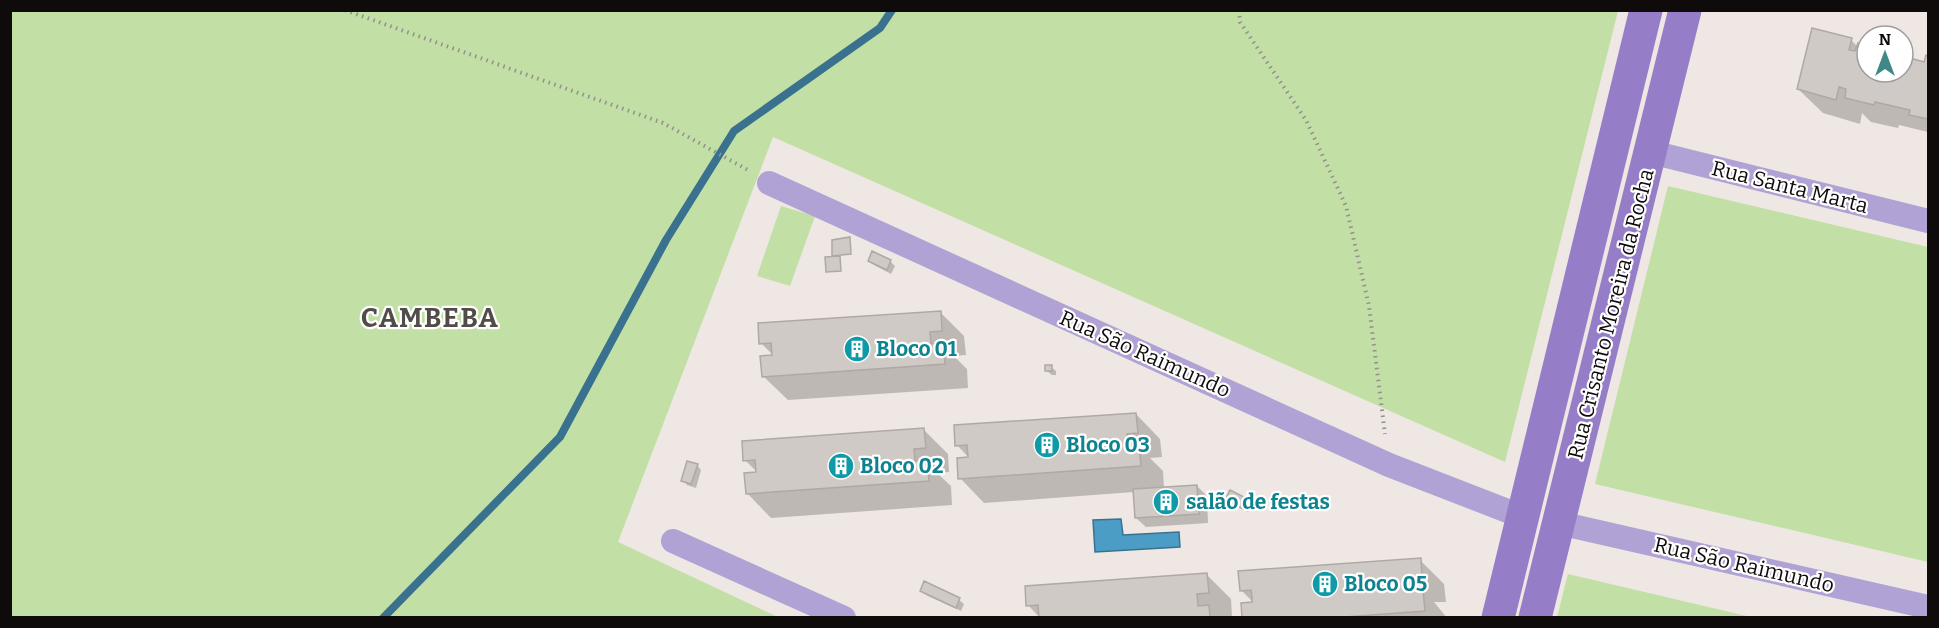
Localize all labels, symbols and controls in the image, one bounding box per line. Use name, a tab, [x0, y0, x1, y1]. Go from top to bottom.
north arrow	[1855, 24, 1915, 84]
text: N	[1879, 30, 1891, 49]
street label: Rua Santa Marta	[1709, 155, 1871, 219]
street label: Rua Crisanto Moreira da Rocha	[1562, 166, 1660, 462]
district label: CAMBEBA	[361, 302, 499, 334]
street label: Rua São Raimundo	[1056, 305, 1234, 403]
building icon: Bloco 01	[842, 334, 872, 364]
place label: Bloco 01	[876, 336, 957, 362]
building icon: Bloco 03	[1032, 430, 1062, 460]
place label: Bloco 03	[1066, 432, 1150, 458]
building icon: Bloco 02	[826, 451, 856, 481]
place label: Bloco 02	[860, 453, 944, 479]
building icon: salão de festas	[1151, 487, 1181, 517]
place label: salão de festas	[1186, 489, 1330, 515]
street label: Rua São Raimundo	[1651, 532, 1837, 598]
building icon: Bloco 05	[1310, 569, 1340, 599]
place label: Bloco 05	[1344, 571, 1427, 597]

